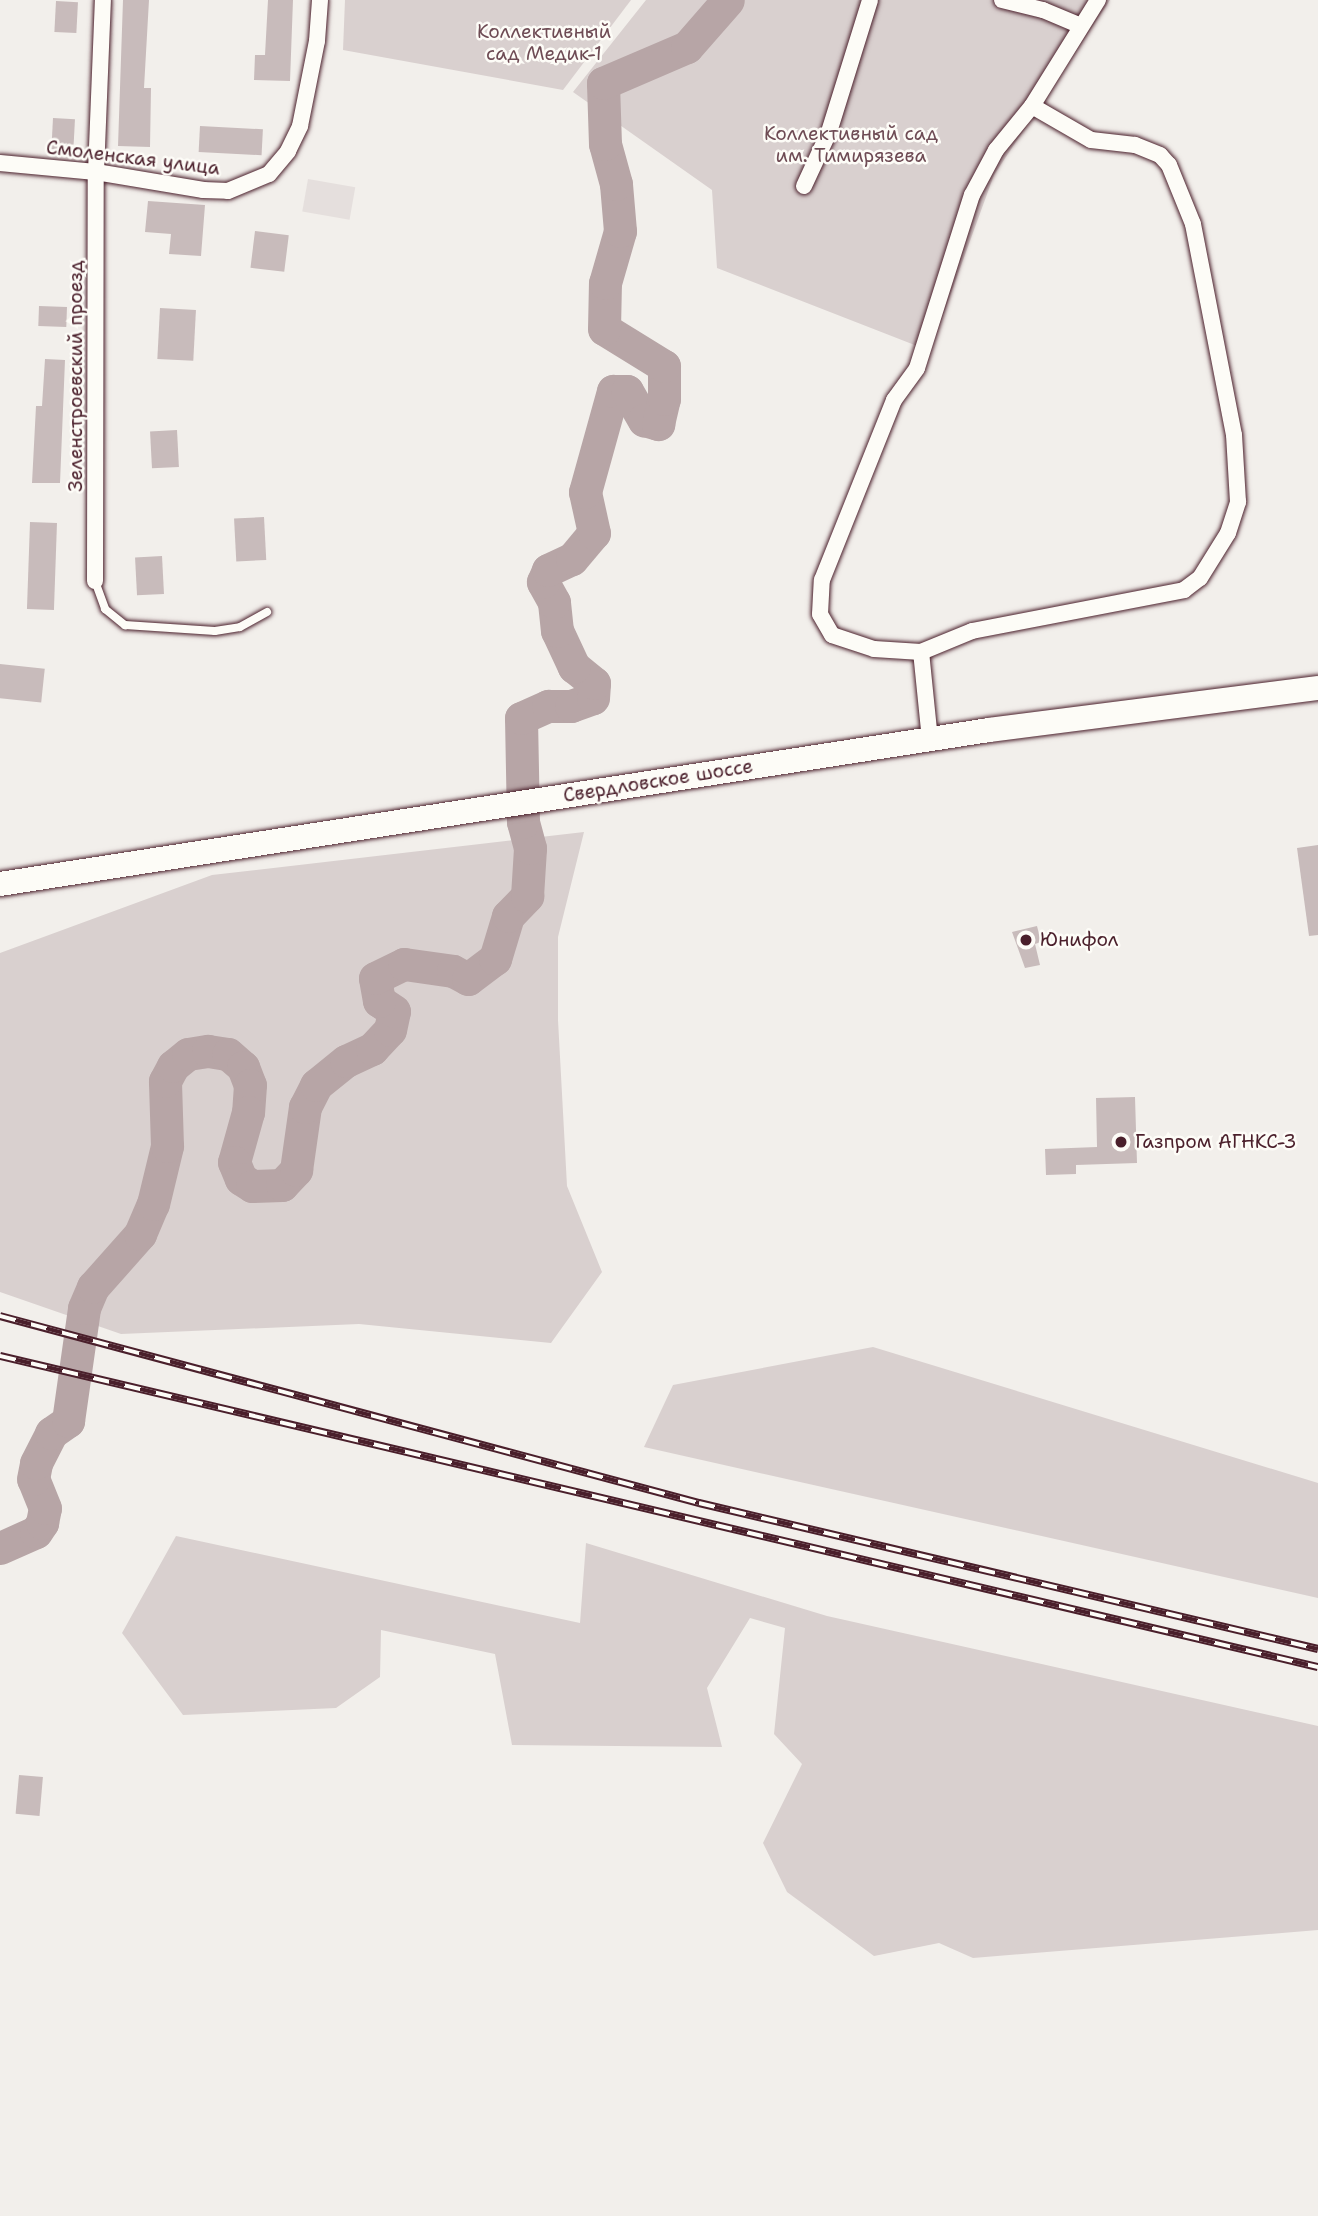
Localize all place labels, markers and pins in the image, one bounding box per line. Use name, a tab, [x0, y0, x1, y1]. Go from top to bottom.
place label: Юнифол	[1040, 929, 1118, 951]
marker: Юнифол	[1018, 932, 1034, 948]
place label: Газпром АГНКС-3	[1135, 1131, 1296, 1153]
marker: Газпром АГНКС-3	[1113, 1134, 1129, 1150]

